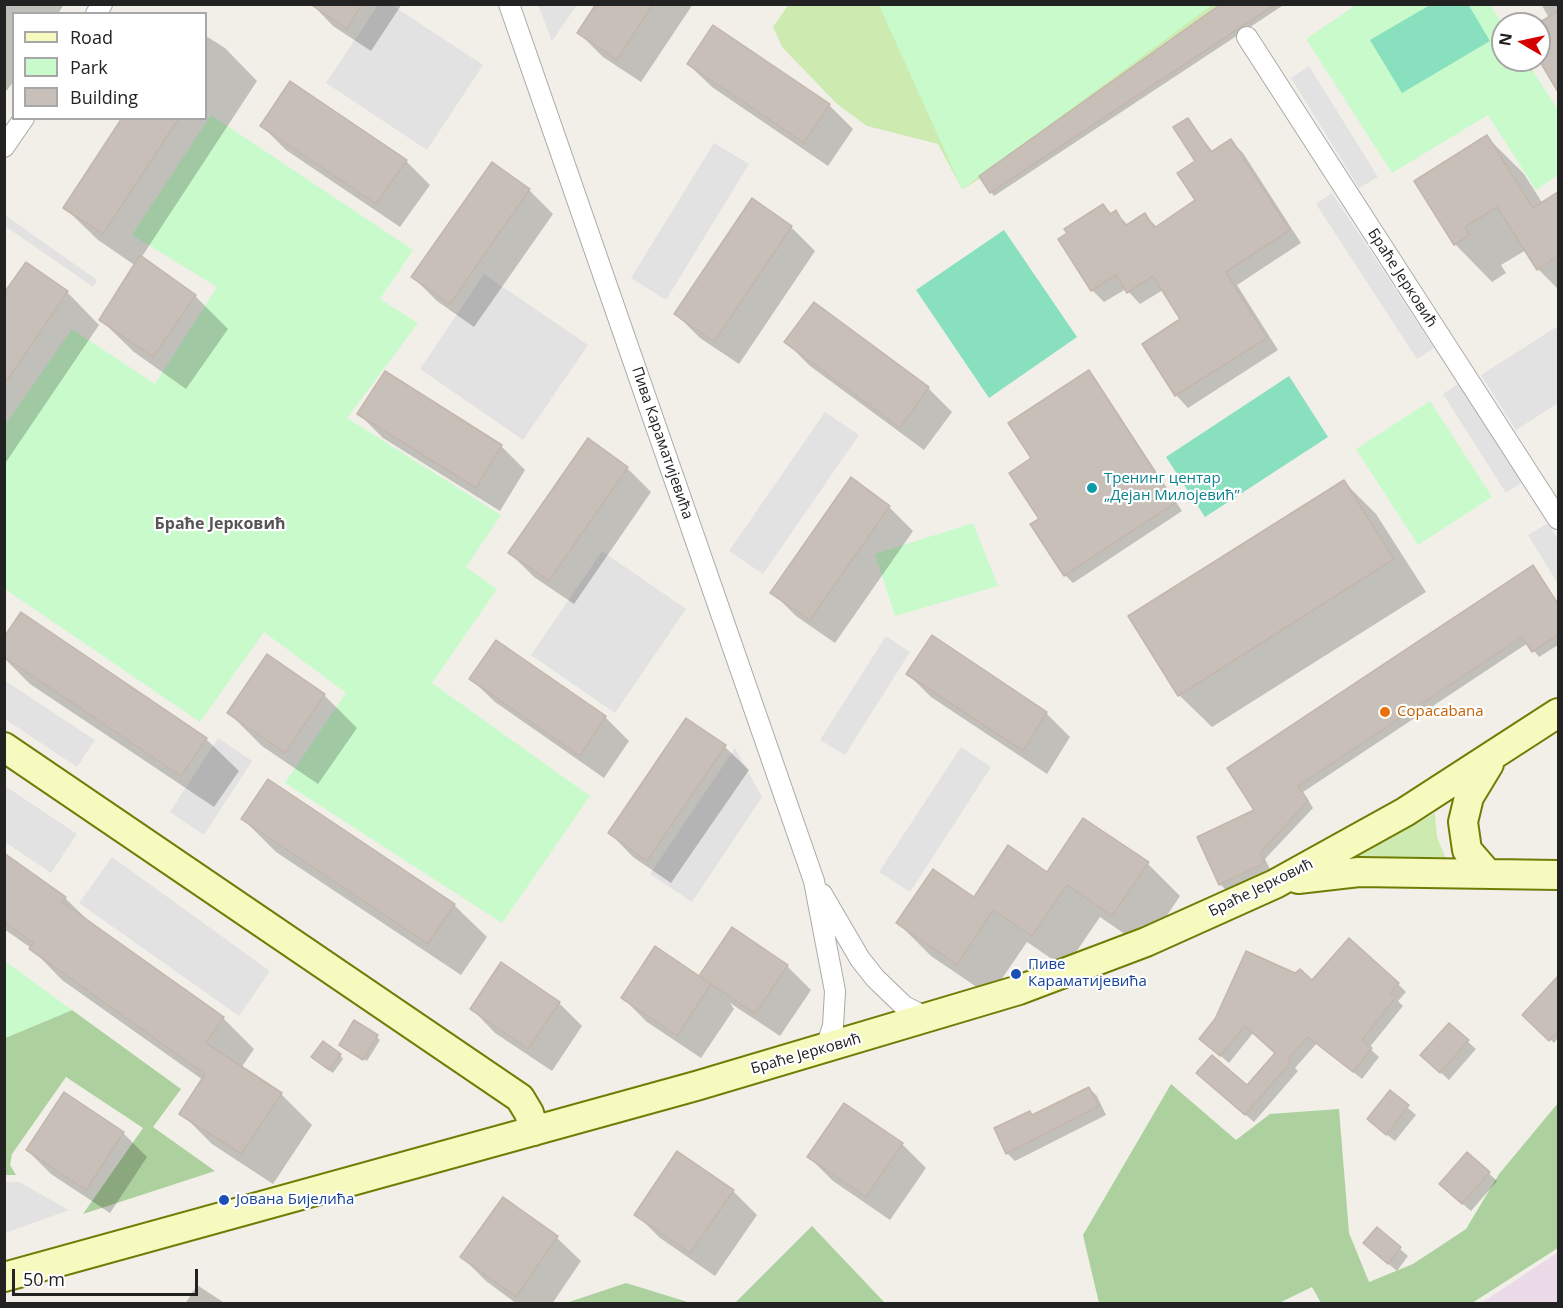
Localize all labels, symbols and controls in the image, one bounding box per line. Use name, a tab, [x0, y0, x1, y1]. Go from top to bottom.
legend	[12, 12, 207, 120]
north arrow	[1491, 12, 1551, 72]
text: Road	[70, 25, 113, 49]
text: N	[1493, 31, 1517, 48]
text: Park	[70, 55, 108, 79]
text: Building	[70, 85, 138, 109]
street label: Браће Јерковић	[1363, 225, 1441, 331]
street label: Пива Караматијевића	[627, 364, 697, 522]
place label: Тренинг центар „Дејан Милојевић”	[1104, 470, 1240, 505]
marker: Тренинг центар „Дејан Милојевић”	[1085, 481, 1099, 495]
district label: Браће Јерковић	[155, 514, 285, 534]
place label: Copacabana	[1397, 703, 1484, 721]
marker: Copacabana	[1378, 705, 1392, 719]
street label: Браће Јерковић	[1206, 855, 1316, 921]
place label: Пиве Караматијевића	[1028, 956, 1147, 991]
marker: Пиве Караматијевића	[1009, 967, 1023, 981]
street label: Браће Јерковић	[749, 1030, 863, 1078]
place label: Јована Бијелића	[236, 1191, 354, 1209]
marker: Јована Бијелића	[217, 1193, 231, 1207]
scale bar	[15, 1257, 201, 1295]
text: 50 m	[23, 1267, 65, 1291]

